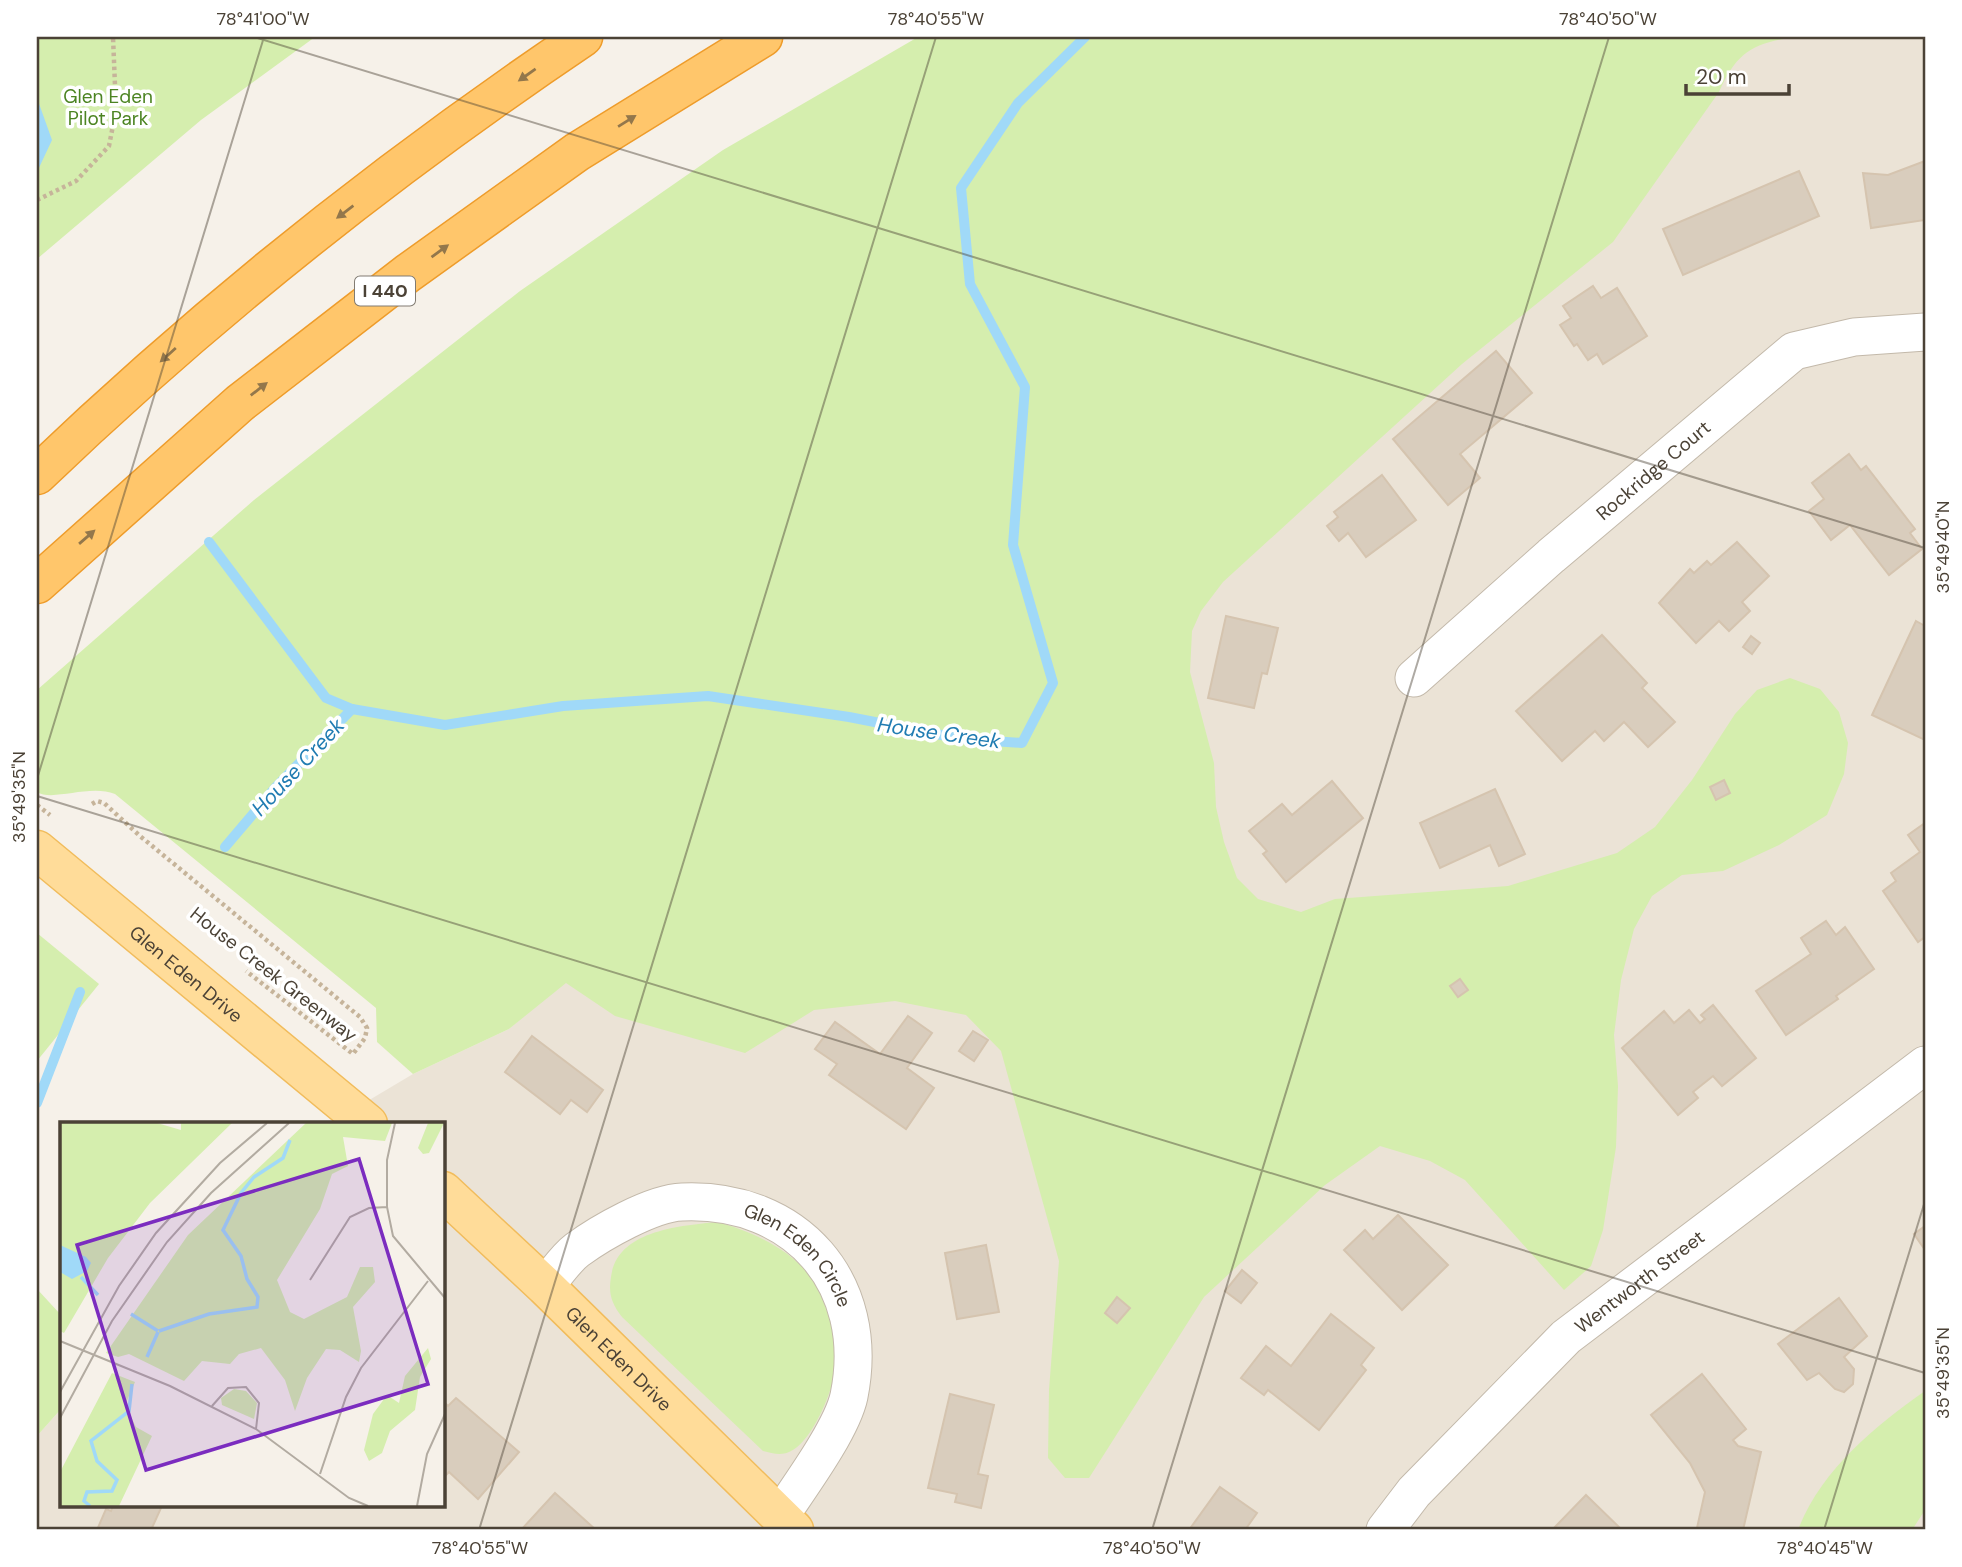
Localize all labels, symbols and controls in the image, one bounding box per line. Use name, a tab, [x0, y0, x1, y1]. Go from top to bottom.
text: 78°41'00"W	[216, 7, 310, 31]
text: 78°40'55"W	[888, 7, 984, 31]
text: 78°40'50"W	[1559, 7, 1657, 31]
scale bar	[1686, 52, 1789, 96]
text: 20 m	[1696, 63, 1747, 91]
one-way arrow	[518, 68, 536, 82]
park label: Glen Eden Pilot Park	[63, 84, 153, 131]
one-way arrow	[617, 115, 637, 128]
one-way arrow	[336, 204, 354, 218]
one-way arrow	[431, 244, 449, 258]
road number: I 440	[355, 276, 415, 306]
one-way arrow	[159, 347, 177, 363]
one-way arrow	[250, 382, 268, 396]
street label: Rockridge Court	[1591, 415, 1716, 526]
text: 35°49'40"N	[1931, 501, 1955, 593]
one-way arrow	[78, 530, 95, 545]
water label: House Creek	[876, 710, 1003, 756]
water label: House Creek	[245, 712, 351, 822]
text: 35°49'35"N	[7, 751, 31, 843]
street label: House Creek Greenway	[185, 901, 363, 1048]
street label: Glen Eden Drive	[124, 920, 248, 1028]
inset map	[60, 1122, 444, 1508]
street label: Glen Eden Circle	[741, 1198, 857, 1310]
street label: Wentworth Street	[1570, 1225, 1710, 1339]
street label: Glen Eden Drive	[560, 1301, 677, 1417]
text: 35°49'35"N	[1931, 1327, 1955, 1419]
text: 78°40'55"W	[432, 1536, 528, 1560]
text: 78°40'50"W	[1103, 1536, 1201, 1560]
text: 78°40'45"W	[1777, 1536, 1873, 1560]

